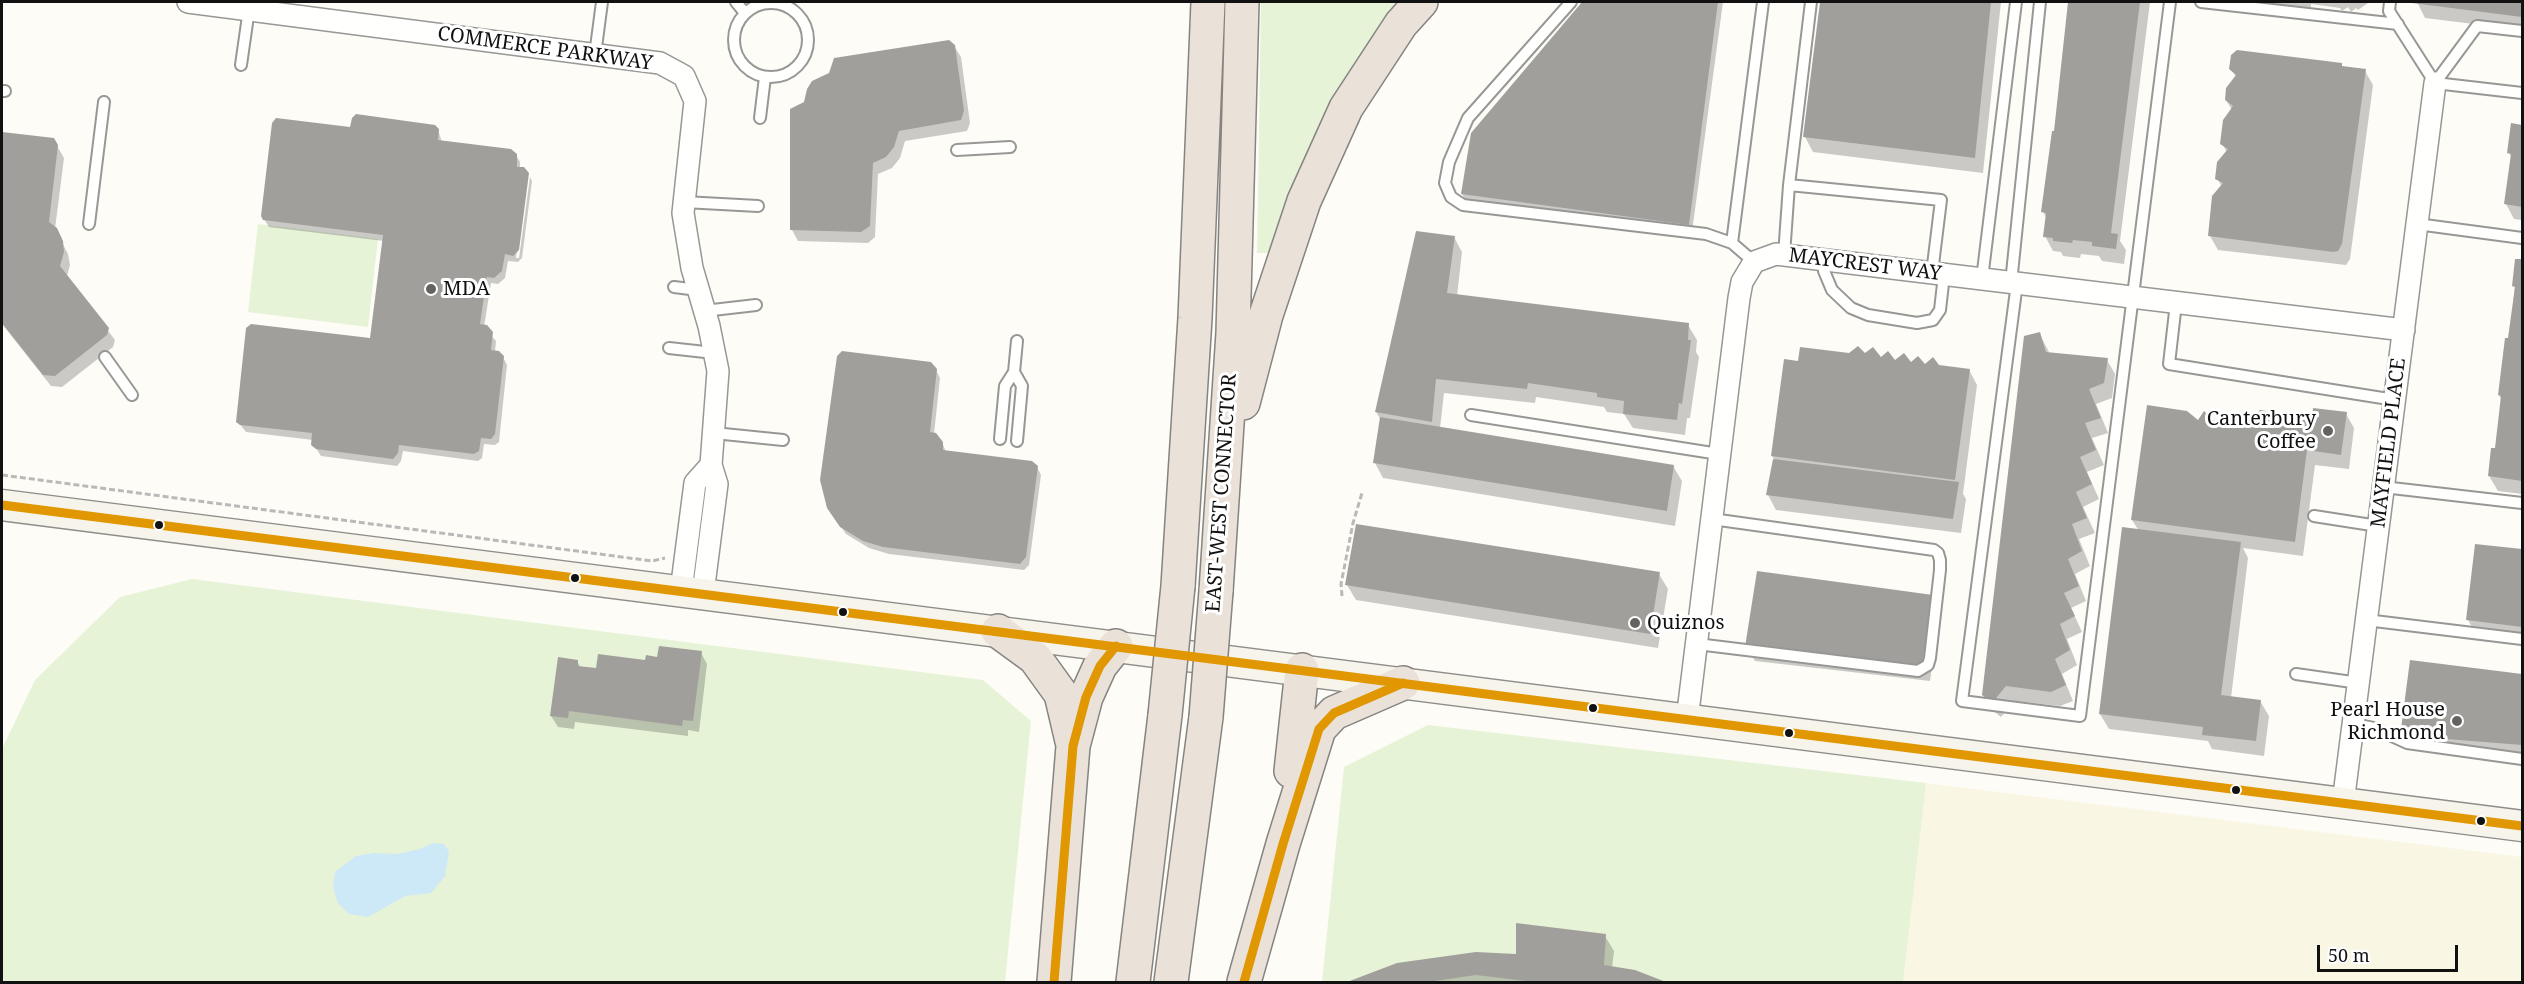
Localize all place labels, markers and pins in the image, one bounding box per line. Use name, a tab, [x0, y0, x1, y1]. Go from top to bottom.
place label: MDA	[443, 277, 490, 301]
marker: MDA	[424, 282, 438, 296]
place label: Canterbury Coffee	[2207, 407, 2316, 454]
marker: Canterbury Coffee	[2321, 424, 2335, 438]
unlabelled marker	[153, 519, 165, 531]
unlabelled marker	[569, 572, 581, 584]
unlabelled marker	[837, 606, 849, 618]
place label: Quiznos	[1647, 611, 1725, 635]
marker: Quiznos	[1628, 616, 1642, 630]
place label: Pearl House Richmond	[2330, 698, 2445, 745]
unlabelled marker	[1587, 702, 1599, 714]
marker: Pearl House Richmond	[2450, 714, 2464, 728]
unlabelled marker	[1783, 727, 1795, 739]
unlabelled marker	[2230, 784, 2242, 796]
unlabelled marker	[2475, 815, 2487, 827]

